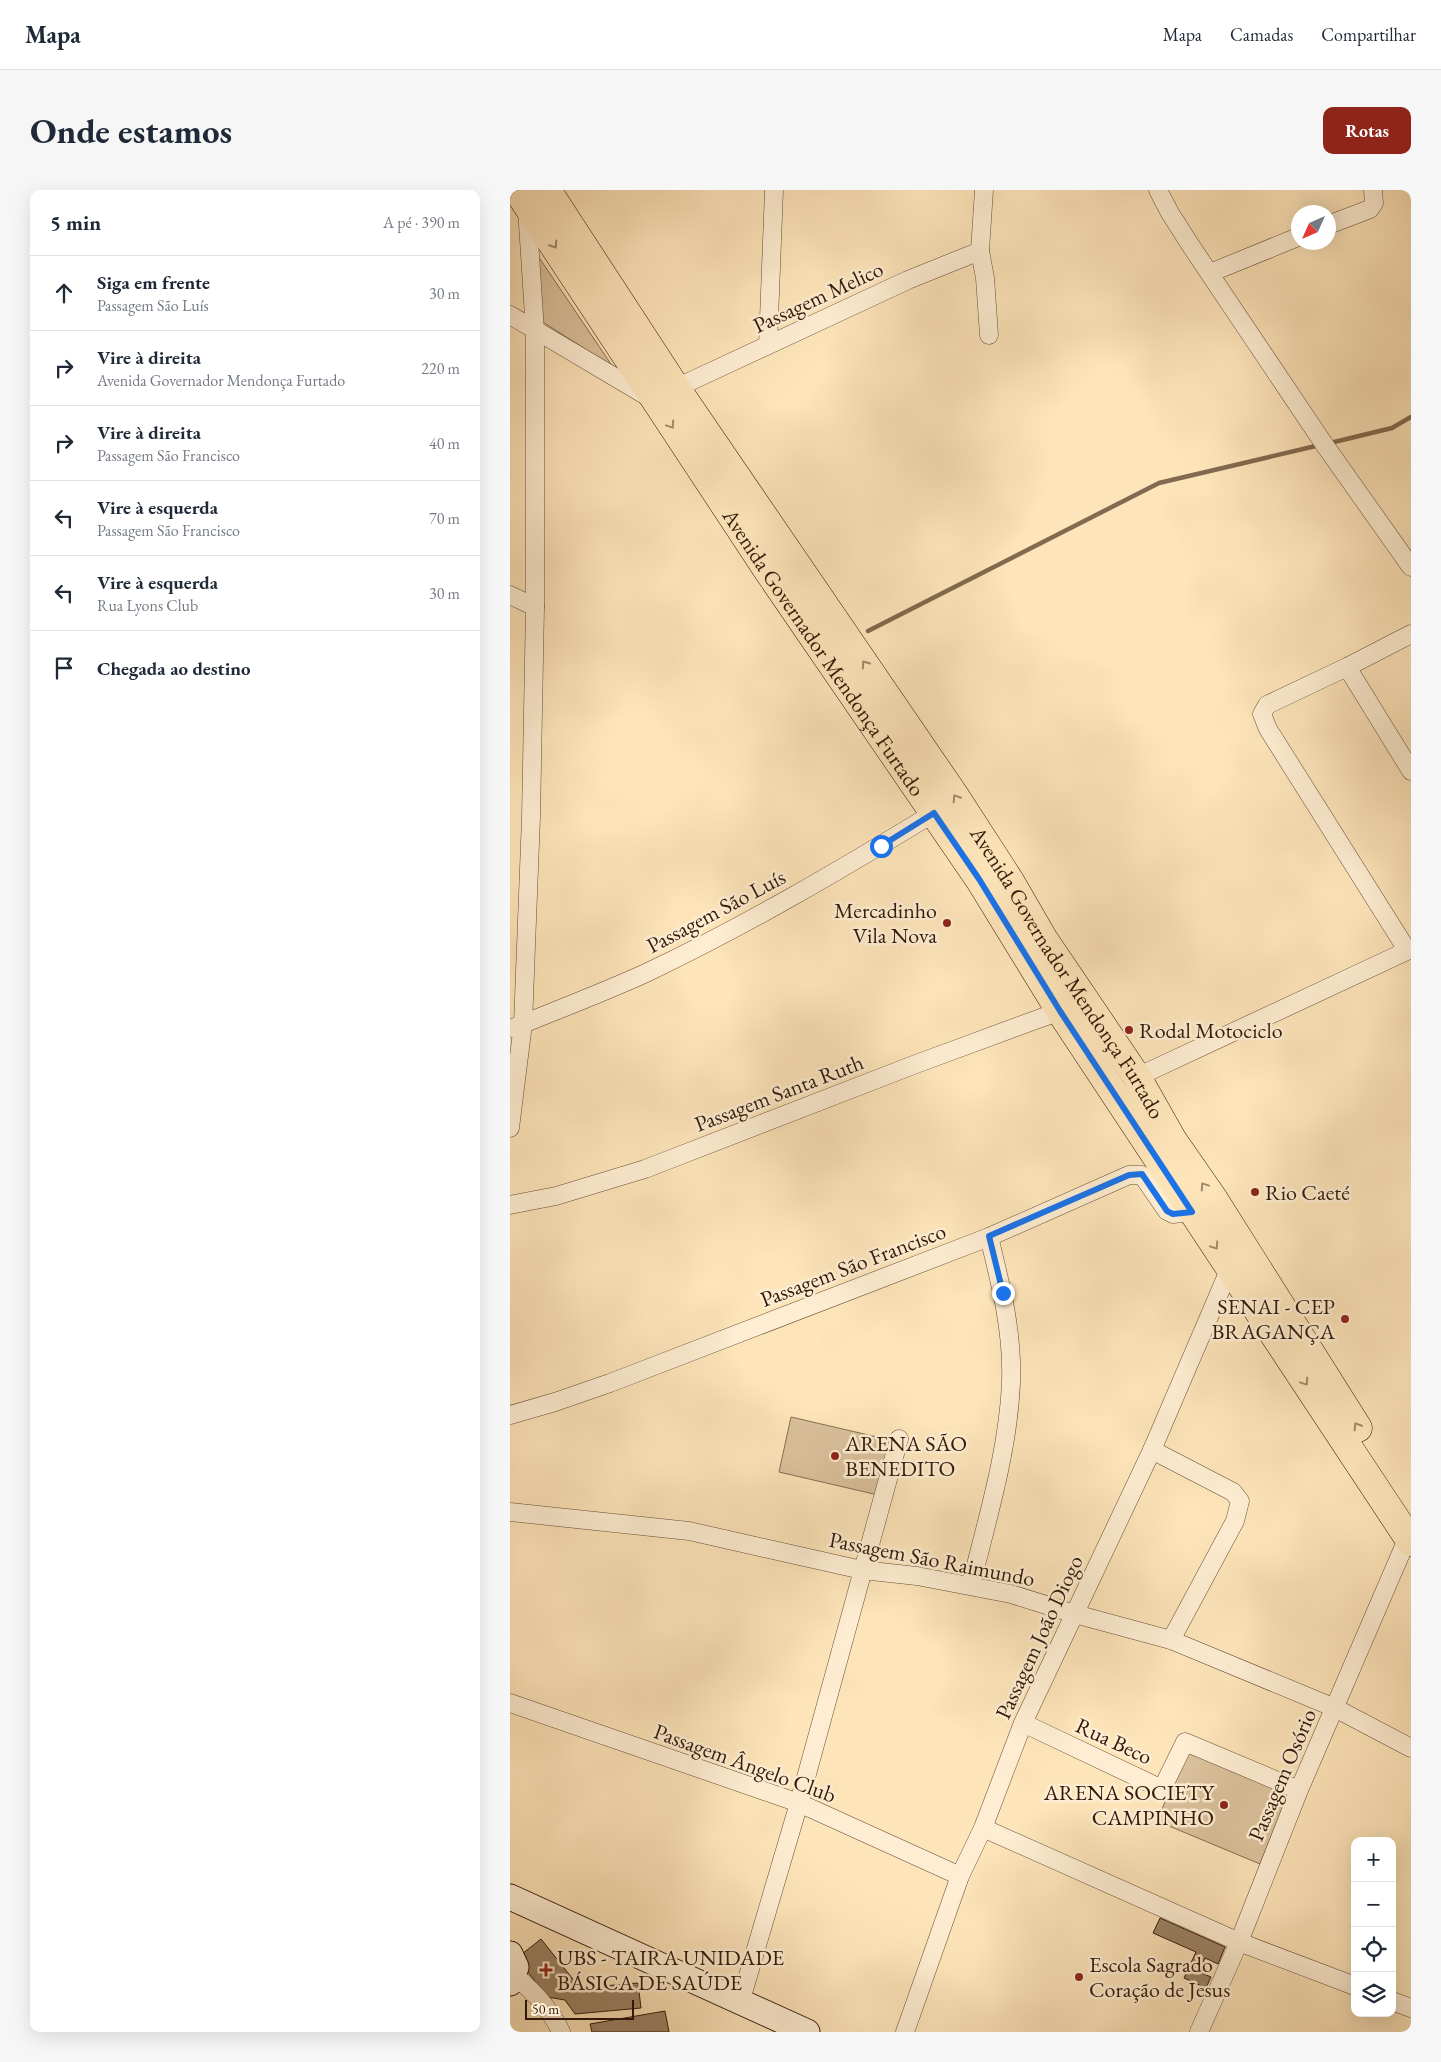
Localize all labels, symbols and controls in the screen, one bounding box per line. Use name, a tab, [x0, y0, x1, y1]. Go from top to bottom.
text: Mapa	[25, 19, 81, 50]
text: Mapa	[1163, 23, 1202, 46]
text: Camadas	[1230, 23, 1293, 46]
text: Compartilhar	[1321, 23, 1416, 46]
button: Rotas	[1323, 107, 1411, 154]
text: Onde estamos	[30, 108, 232, 153]
north arrow	[1291, 205, 1336, 250]
text: 5 min	[50, 209, 101, 236]
text: A pé · 390 m	[383, 212, 460, 233]
one-way arrow	[547, 240, 557, 249]
street label: Passagem Melico	[748, 254, 888, 340]
text: Siga em frente	[97, 270, 210, 295]
icon: ahead	[50, 279, 78, 307]
text: 30 m	[429, 283, 460, 304]
text: Passagem São Luís	[97, 295, 209, 316]
text: Vire à direita	[97, 345, 201, 370]
icon: right	[50, 354, 78, 382]
text: 220 m	[421, 358, 460, 379]
text: Avenida Governador Mendonça Furtado	[97, 370, 345, 391]
text: Vire à direita	[97, 420, 201, 445]
one-way arrow	[665, 420, 675, 429]
icon: right	[50, 429, 78, 457]
text: 40 m	[429, 433, 460, 454]
text: Passagem São Francisco	[97, 445, 240, 466]
text: Vire à esquerda	[97, 495, 218, 520]
street label: Avenida Governador Mendonça Furtado	[716, 502, 932, 802]
icon: left	[50, 504, 78, 532]
text: 70 m	[429, 508, 460, 529]
text: Passagem São Francisco	[97, 520, 240, 541]
text: Vire à esquerda	[97, 570, 218, 595]
icon: left	[50, 579, 78, 607]
text: 30 m	[429, 583, 460, 604]
text: Rua Lyons Club	[97, 595, 198, 616]
icon: arrive	[50, 654, 78, 682]
text: Chegada ao destino	[97, 656, 251, 681]
one-way arrow	[862, 660, 871, 670]
one-way arrow	[953, 795, 962, 804]
street label: Avenida Governador Mendonça Furtado	[963, 820, 1172, 1124]
route start	[870, 835, 893, 858]
street label: Passagem São Luís	[641, 862, 791, 960]
place label: Mercadinho Vila Nova	[834, 896, 937, 950]
marker: Mercadinho Vila Nova	[941, 917, 953, 929]
place label: Rodal Motociclo	[1139, 1016, 1283, 1045]
marker: Rodal Motociclo	[1123, 1024, 1135, 1036]
street label: Passagem Santa Ruth	[690, 1047, 868, 1139]
place label: Rio Caeté	[1265, 1178, 1350, 1207]
one-way arrow	[1201, 1182, 1210, 1191]
marker: Rio Caeté	[1249, 1186, 1261, 1198]
street label: Passagem São Francisco	[756, 1216, 950, 1314]
one-way arrow	[1209, 1241, 1218, 1250]
route end	[992, 1282, 1015, 1305]
place label: SENAI - CEP BRAGANÇA	[1211, 1292, 1336, 1346]
marker: SENAI - CEP BRAGANÇA	[1339, 1313, 1351, 1325]
one-way arrow	[1299, 1376, 1308, 1385]
one-way arrow	[1353, 1423, 1363, 1432]
place label: ARENA SÃO BENEDITO	[844, 1429, 967, 1483]
marker: ARENA SÃO BENEDITO	[829, 1450, 841, 1462]
street label: Passagem São Raimundo	[827, 1525, 1037, 1593]
street label: Passagem João Diogo	[988, 1550, 1090, 1724]
street label: Passagem Osório	[1241, 1704, 1323, 1846]
street label: Rua Beco	[1071, 1711, 1157, 1771]
street label: Passagem Ângelo Club	[650, 1717, 840, 1809]
place label: ARENA SOCIETY CAMPINHO	[1043, 1778, 1215, 1832]
marker: ARENA SOCIETY CAMPINHO	[1218, 1799, 1230, 1811]
map controls	[1351, 1837, 1396, 2017]
button: +	[1351, 1837, 1396, 1882]
button: −	[1351, 1882, 1396, 1927]
button: locate	[1351, 1927, 1396, 1972]
place label: UBS - TAIRA UNIDADE BÁSICA DE SAÚDE	[557, 1943, 784, 1997]
place label: Escola Sagrado Coração de Jesus	[1089, 1950, 1230, 2004]
marker: UBS - TAIRA UNIDADE BÁSICA DE SAÚDE	[539, 1963, 553, 1977]
marker: Escola Sagrado Coração de Jesus	[1073, 1971, 1085, 1983]
button: layers	[1351, 1972, 1396, 2017]
scale bar	[525, 1997, 634, 2020]
text: 50 m	[532, 2000, 559, 2018]

